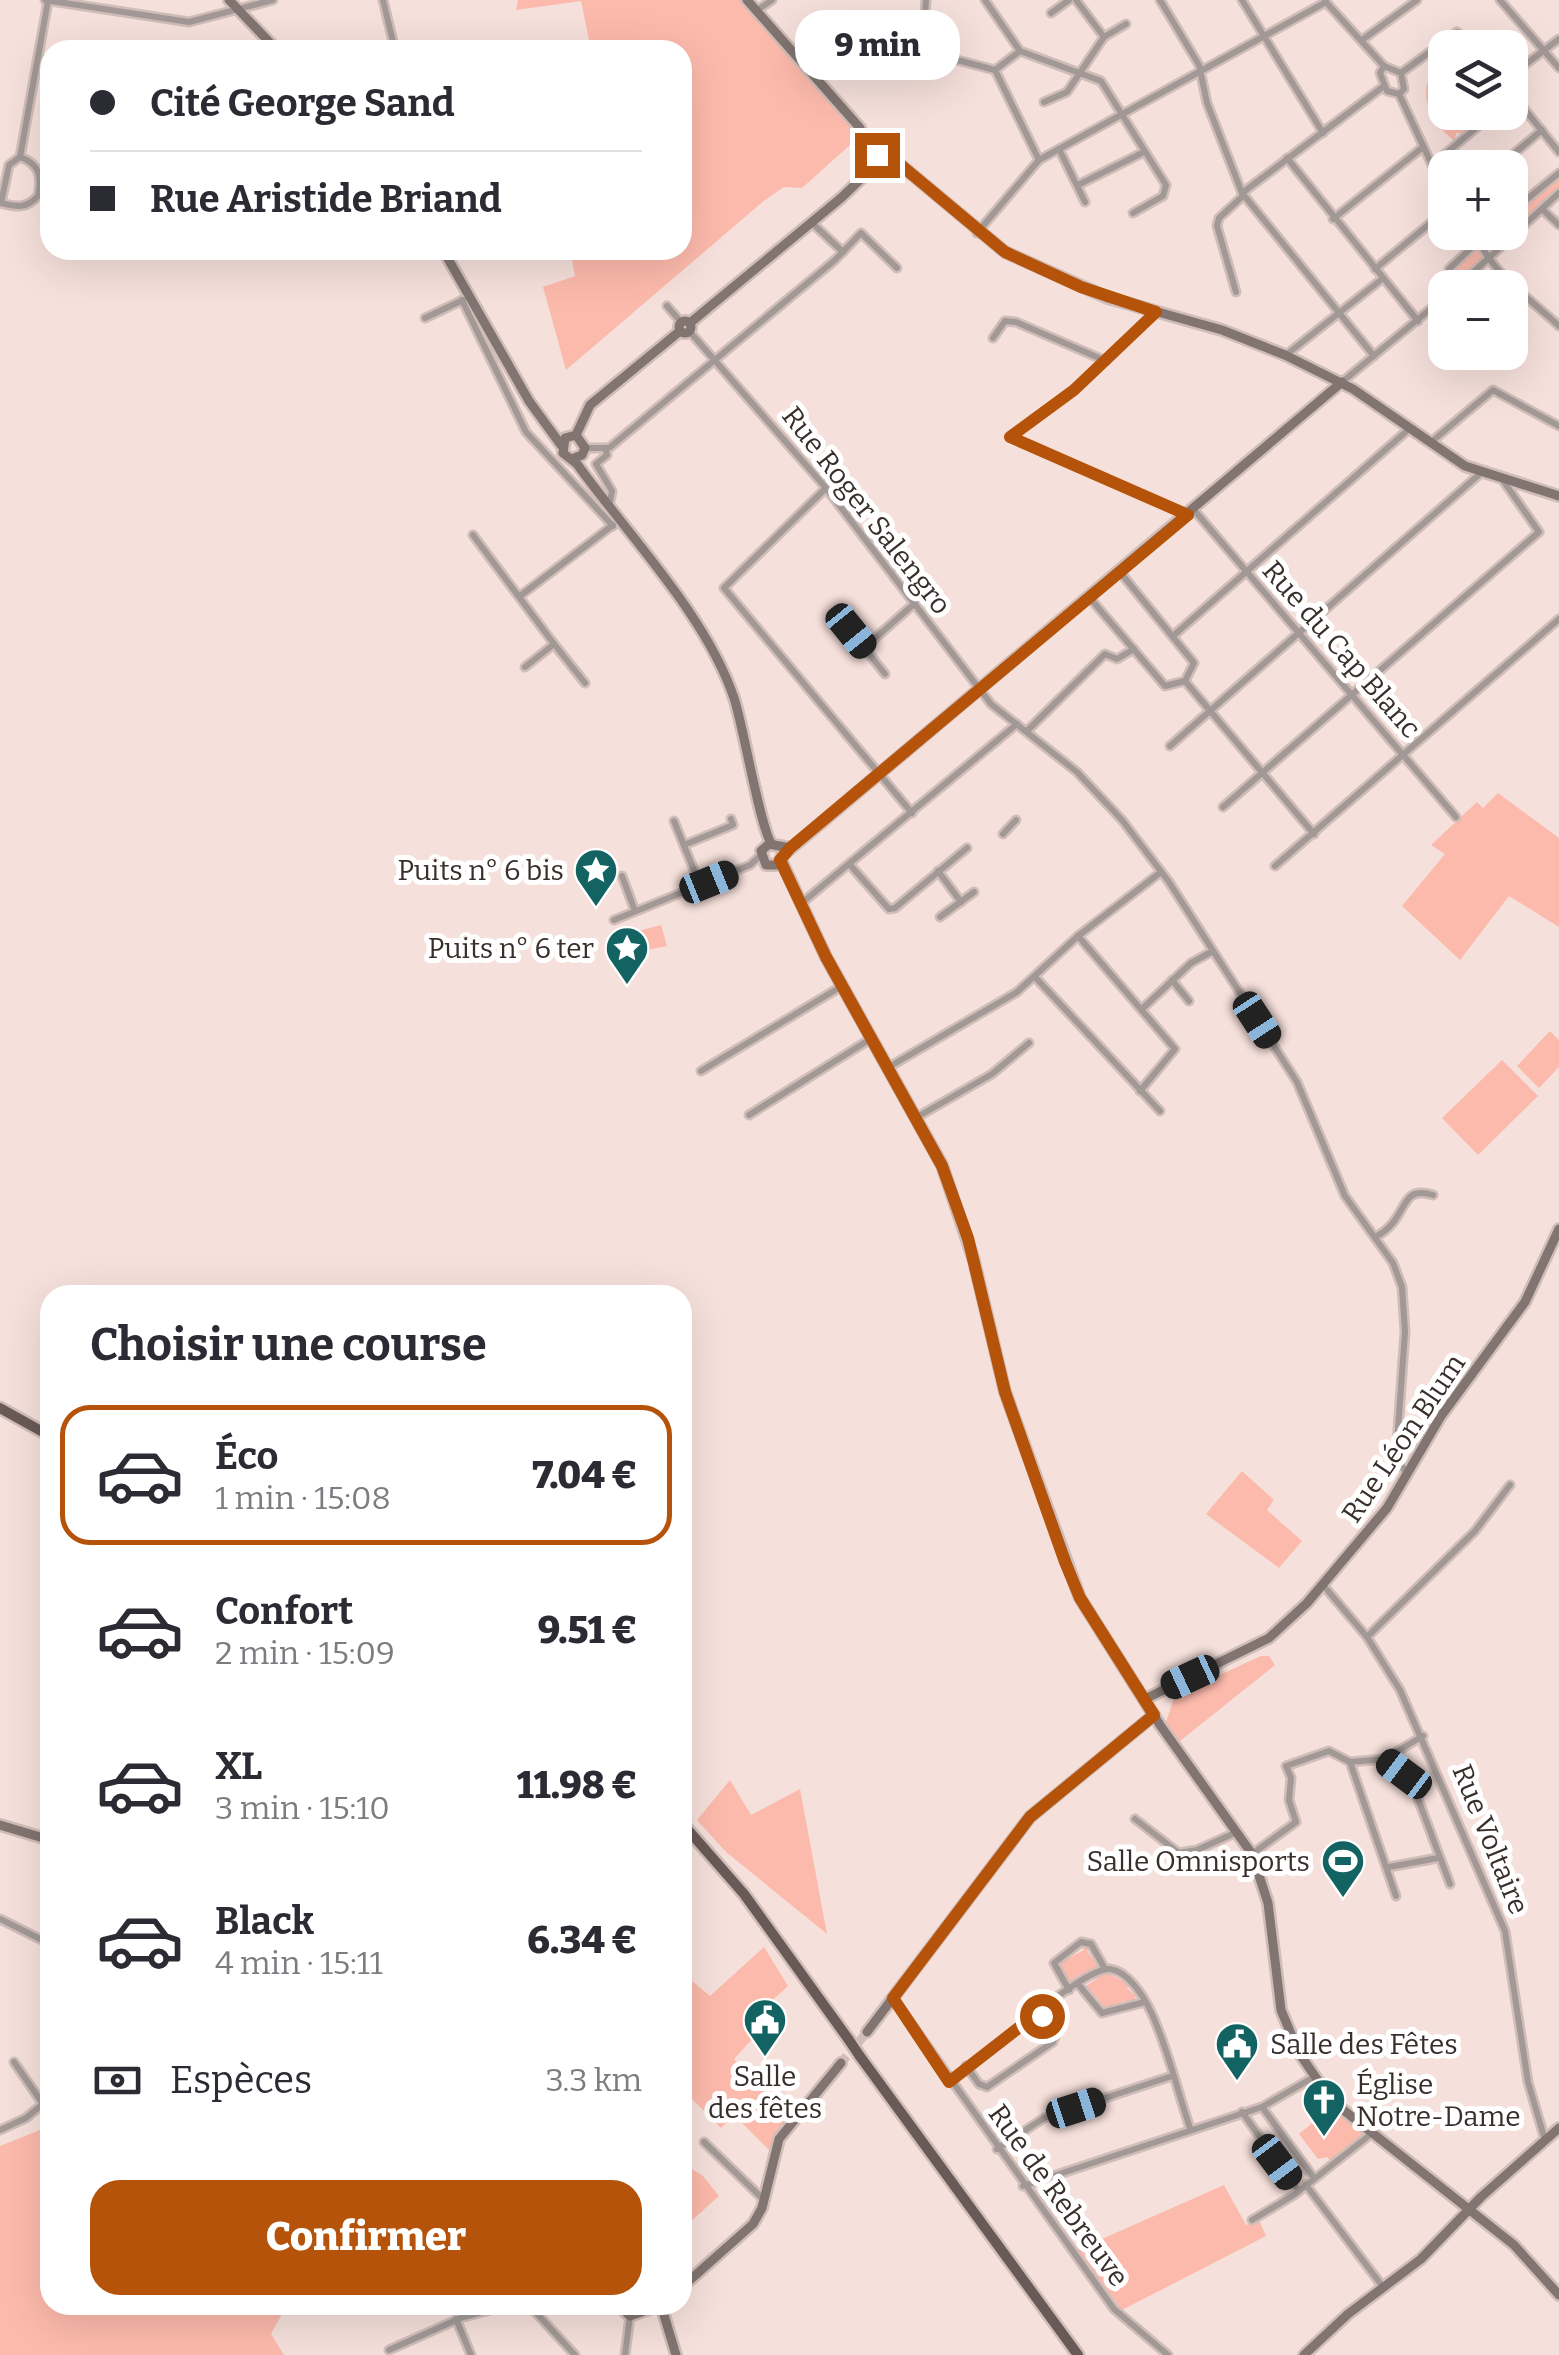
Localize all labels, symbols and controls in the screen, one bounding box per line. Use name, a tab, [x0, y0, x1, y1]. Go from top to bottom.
callout: 9 min	[794, 10, 960, 80]
text: 9 min	[834, 26, 921, 64]
map controls	[1428, 30, 1528, 370]
button: layers	[1428, 30, 1528, 130]
text: Cité George Sand	[150, 80, 455, 126]
route end	[855, 133, 900, 178]
button: +	[1428, 150, 1528, 250]
text: Rue Aristide Briand	[150, 176, 502, 222]
button: −	[1428, 270, 1528, 370]
street label: Rue Roger Salengro	[775, 400, 958, 621]
street label: Rue du Cap Blanc	[1256, 554, 1427, 745]
car	[820, 598, 882, 664]
place icon: Puits n° 6 bis	[573, 847, 619, 908]
place label: Puits n° 6 bis	[397, 854, 564, 887]
car	[676, 857, 742, 907]
place icon: Puits n° 6 ter	[604, 925, 650, 986]
place label: Puits n° 6 ter	[428, 932, 594, 965]
car	[1228, 987, 1286, 1053]
text: Choisir une course	[90, 1318, 487, 1372]
street label: Rue Léon Blum	[1335, 1348, 1472, 1529]
icon: car	[95, 1430, 185, 1520]
text: Éco	[215, 1433, 278, 1479]
text: 7.04 €	[532, 1452, 637, 1498]
text: 1 min · 15:08	[215, 1479, 391, 1517]
icon: car	[95, 1585, 185, 1675]
text: Confort	[215, 1588, 353, 1634]
text: 9.51 €	[538, 1607, 637, 1653]
text: 2 min · 15:09	[215, 1634, 395, 1672]
car	[1156, 1651, 1224, 1703]
icon: car	[95, 1740, 185, 1830]
text: XL	[215, 1743, 262, 1789]
car	[1371, 1744, 1437, 1804]
street label: Rue Voltaire	[1446, 1760, 1535, 1919]
text: 11.98 €	[517, 1762, 637, 1808]
text: 3 min · 15:10	[215, 1789, 390, 1827]
sports icon: Salle Omnisports	[1320, 1838, 1366, 1899]
place label: Salle Omnisports	[1087, 1845, 1310, 1878]
icon: car	[95, 1895, 185, 1985]
text: Black	[215, 1898, 314, 1944]
text: 6.34 €	[527, 1917, 637, 1963]
text: 4 min · 15:11	[215, 1944, 383, 1982]
route start	[1020, 1994, 1065, 2039]
public building icon: Salle des fêtes	[742, 1997, 788, 2058]
public building icon: Salle des Fêtes	[1214, 2021, 1260, 2082]
place label: Salle des Fêtes	[1270, 2028, 1458, 2061]
icon: cash	[90, 2053, 145, 2108]
text: Espèces	[170, 2057, 312, 2103]
place label: Salle des fêtes	[708, 2060, 822, 2125]
text: 3.3 km	[546, 2061, 642, 2099]
place label: Église Notre-Dame	[1356, 2067, 1521, 2133]
church icon: Église Notre-Dame	[1301, 2077, 1347, 2138]
car	[1043, 2084, 1109, 2132]
street label: Rue de Rebreuve	[982, 2098, 1136, 2293]
car	[1247, 2129, 1307, 2195]
button: Confirmer	[90, 2180, 642, 2295]

